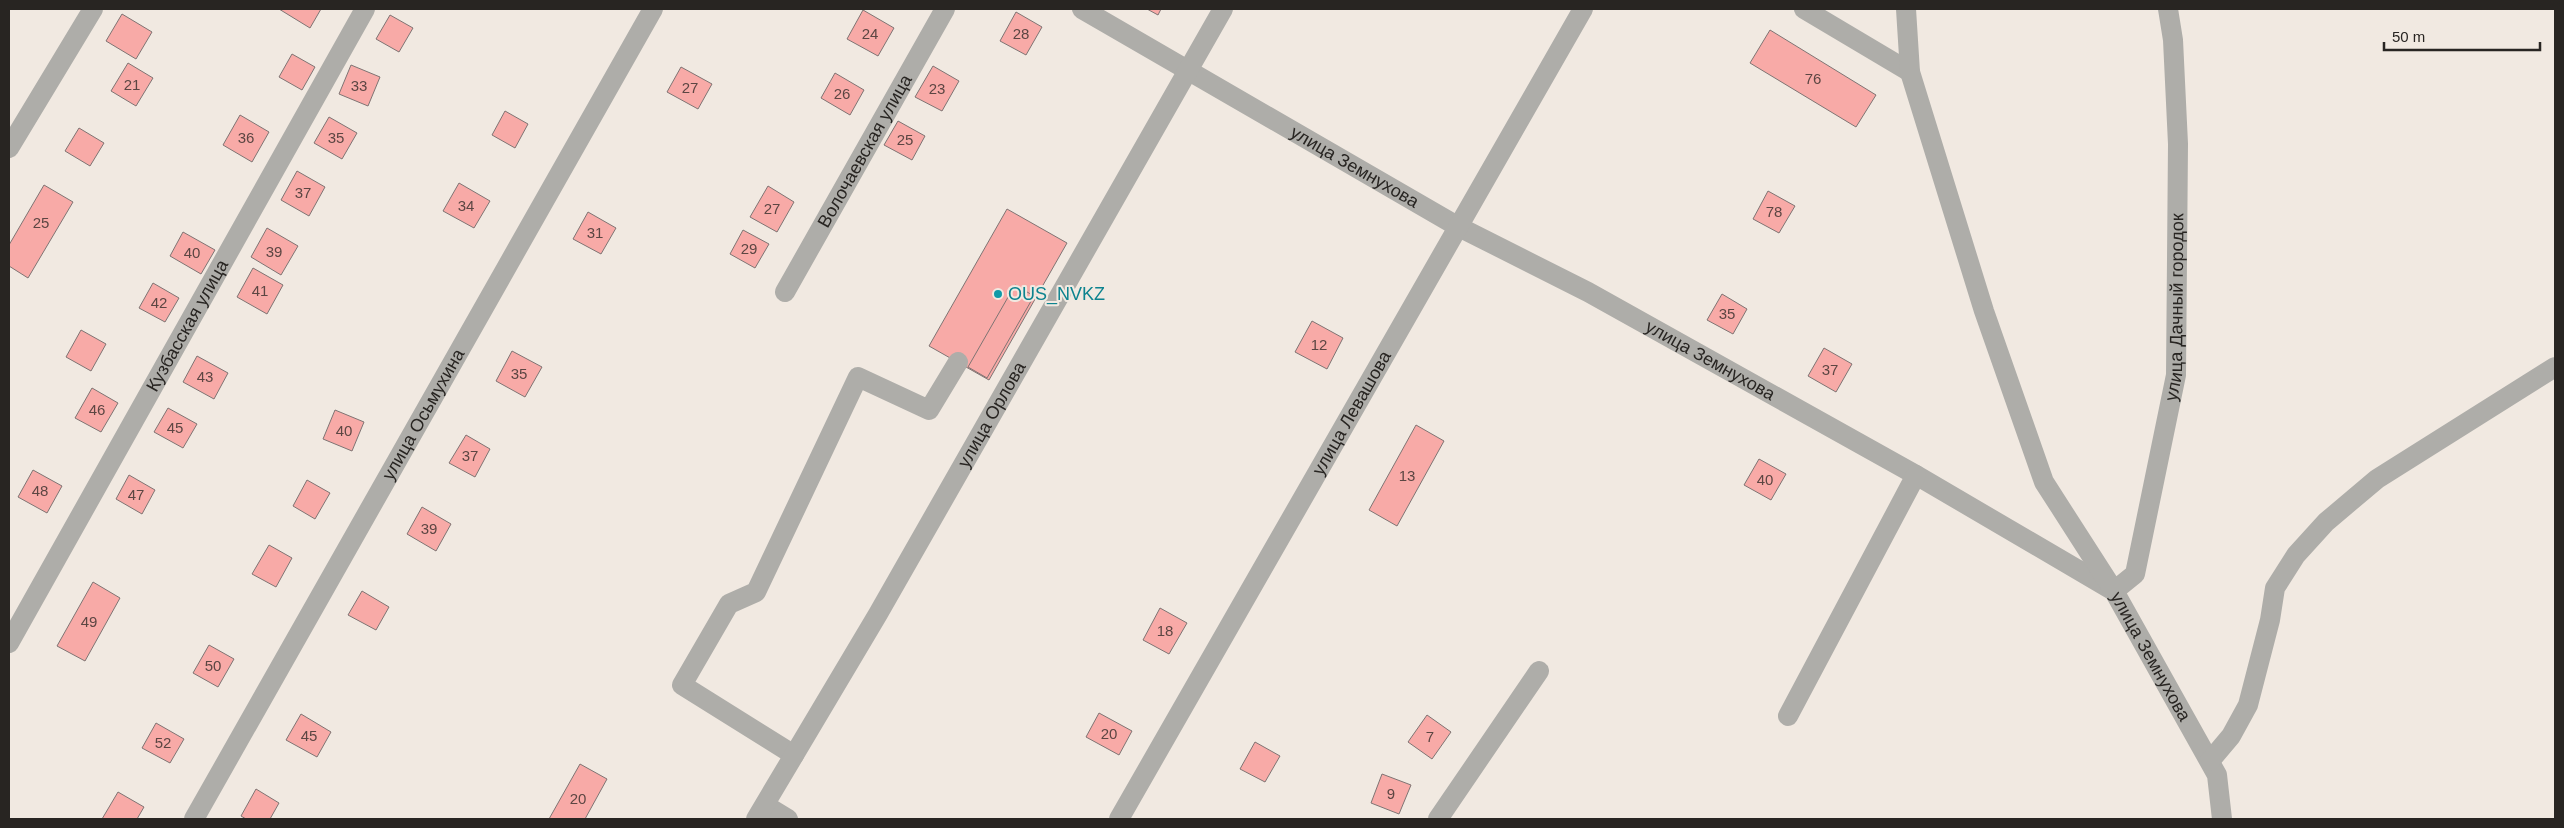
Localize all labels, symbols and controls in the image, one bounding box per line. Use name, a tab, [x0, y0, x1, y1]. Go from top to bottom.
scale bar	[2384, 20, 2540, 52]
house number: 24	[862, 25, 878, 42]
house number: 28	[1013, 25, 1029, 42]
text: 50 m	[2392, 28, 2425, 45]
street label: Волочаевская улица	[814, 70, 916, 231]
house number: 76	[1805, 70, 1821, 87]
house number: 21	[124, 76, 140, 93]
house number: 33	[351, 77, 367, 94]
house number: 27	[682, 79, 698, 96]
house number: 23	[929, 80, 945, 97]
house number: 26	[834, 85, 850, 102]
street label: улица Земнухова	[1287, 122, 1423, 212]
house number: 36	[238, 129, 254, 146]
house number: 35	[328, 129, 344, 146]
house number: 25	[897, 131, 913, 148]
house number: 37	[295, 184, 311, 201]
house number: 34	[458, 197, 474, 214]
house number: 27	[764, 200, 780, 217]
house number: 78	[1766, 203, 1782, 220]
street label: улица Дачный городок	[2161, 213, 2187, 403]
house number: 25	[33, 214, 49, 231]
house number: 31	[587, 224, 603, 241]
house number: 29	[741, 240, 757, 257]
house number: 39	[266, 243, 282, 260]
house number: 40	[184, 244, 200, 261]
street label: Кузбасская улица	[142, 255, 233, 395]
house number: 41	[252, 282, 268, 299]
place label: OUS_NVKZ	[1008, 284, 1105, 305]
marker: OUS_NVKZ	[992, 288, 1004, 300]
house number: 42	[151, 294, 167, 311]
house number: 35	[1719, 305, 1735, 322]
street label: улица Земнухова	[1642, 316, 1779, 405]
house number: 12	[1311, 336, 1327, 353]
street label: улица Осьмухина	[378, 344, 469, 484]
street label: улица Левашова	[1308, 347, 1395, 478]
street label: улица Орлова	[954, 358, 1030, 471]
house number: 37	[1822, 361, 1838, 378]
house number: 35	[511, 365, 527, 382]
house number: 43	[197, 368, 213, 385]
house number: 46	[89, 401, 105, 418]
house number: 45	[167, 419, 183, 436]
house number: 40	[336, 422, 352, 439]
house number: 37	[462, 447, 478, 464]
house number: 13	[1399, 467, 1415, 484]
house number: 40	[1757, 471, 1773, 488]
house number: 48	[32, 482, 48, 499]
house number: 47	[128, 486, 144, 503]
house number: 39	[421, 520, 437, 537]
street label: улица Земнухова	[2106, 588, 2195, 725]
house number: 49	[81, 613, 97, 630]
house number: 18	[1157, 622, 1173, 639]
house number: 50	[205, 657, 221, 674]
house number: 20	[1101, 725, 1117, 742]
house number: 45	[301, 727, 317, 744]
house number: 7	[1426, 728, 1434, 745]
house number: 52	[155, 734, 171, 751]
house number: 9	[1387, 785, 1395, 802]
house number: 20	[570, 790, 586, 807]

